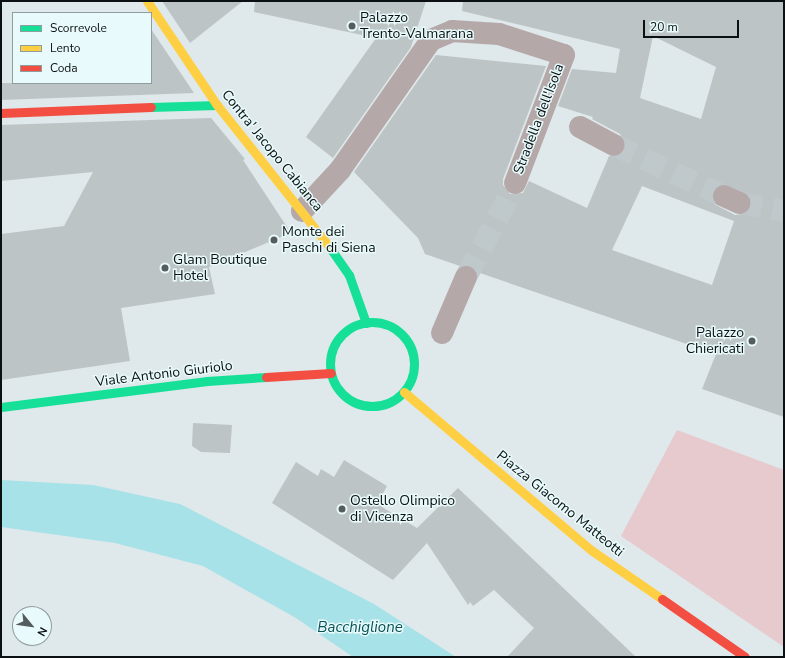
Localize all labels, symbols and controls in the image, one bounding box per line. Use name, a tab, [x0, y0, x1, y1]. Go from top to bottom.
place label: Palazzo Trento-Valmarana	[360, 10, 473, 42]
legend	[12, 12, 152, 84]
scale bar	[645, 12, 741, 38]
text: 20 m	[650, 19, 678, 35]
text: Scorrevole	[50, 20, 107, 36]
marker: Palazzo Trento-Valmarana	[347, 21, 357, 31]
text: Lento	[50, 40, 80, 56]
text: Coda	[50, 60, 78, 76]
street label: Stradella dell'Isola	[510, 61, 568, 177]
street label: Contra' Jacopo Cabianca	[218, 87, 326, 215]
place label: Monte dei Paschi di Siena	[282, 224, 376, 256]
marker: Monte dei Paschi di Siena	[269, 235, 279, 245]
place label: Glam Boutique Hotel	[173, 252, 267, 284]
marker: Glam Boutique Hotel	[160, 263, 170, 273]
place label: Palazzo Chiericati	[686, 325, 744, 358]
marker: Palazzo Chiericati	[747, 336, 757, 346]
street label: Viale Antonio Giuriolo	[95, 357, 233, 391]
street label: Piazza Giacomo Matteotti	[493, 448, 627, 560]
place label: Ostello Olimpico di Vicenza	[350, 493, 455, 526]
marker: Ostello Olimpico di Vicenza	[337, 504, 347, 514]
north arrow	[12, 606, 52, 646]
water label: Bacchiglione	[317, 619, 403, 637]
text: N	[34, 624, 51, 639]

